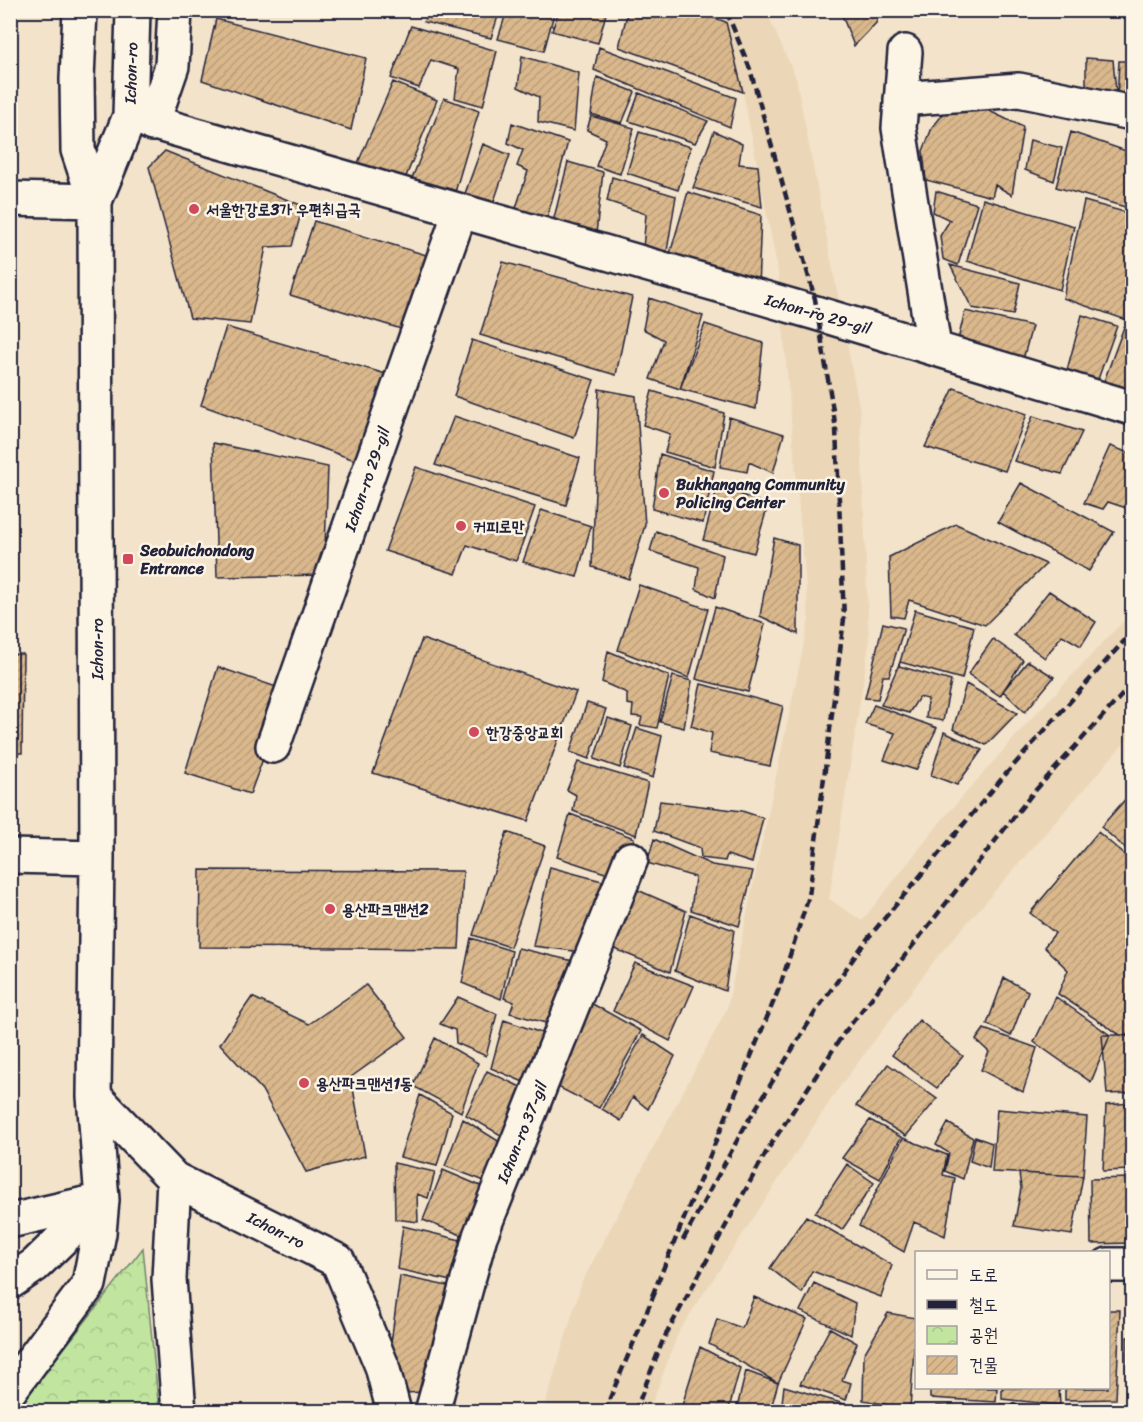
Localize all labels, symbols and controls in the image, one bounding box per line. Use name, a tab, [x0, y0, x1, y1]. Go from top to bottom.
street label: Ichon-ro	[115, 42, 147, 105]
place label: 서울한강로3가 우편취급국	[206, 195, 361, 224]
marker: 서울한강로3가 우편취급국	[187, 202, 201, 216]
street label: Ichon-ro 29-gil	[760, 285, 875, 343]
street label: Ichon-ro 29-gil	[335, 422, 399, 536]
place label: Bukhangang Community Policing Center	[676, 470, 846, 517]
marker: Bukhangang Community Policing Center	[657, 486, 671, 500]
place label: 커피로만	[473, 512, 525, 541]
marker: 커피로만	[454, 519, 468, 533]
place label: Seobuichondong Entrance	[139, 536, 255, 583]
marker: Seobuichondong Entrance	[121, 552, 135, 566]
street label: Ichon-ro	[83, 618, 112, 681]
place label: 한강중앙교회	[485, 718, 563, 747]
marker: 한강중앙교회	[467, 725, 481, 739]
place label: 용산파크맨션2	[342, 895, 429, 924]
marker: 용산파크맨션2	[323, 902, 337, 916]
place label: 용산파크맨션1동	[316, 1069, 413, 1098]
marker: 용산파크맨션1동	[297, 1076, 311, 1090]
street label: Ichon-ro 37-gil	[488, 1076, 556, 1189]
street label: Ichon-ro	[241, 1203, 310, 1257]
legend	[915, 1251, 1110, 1389]
text: 도로	[969, 1259, 998, 1291]
text: 철도	[969, 1289, 998, 1321]
text: 공원	[969, 1319, 998, 1351]
text: 건물	[969, 1349, 998, 1381]

